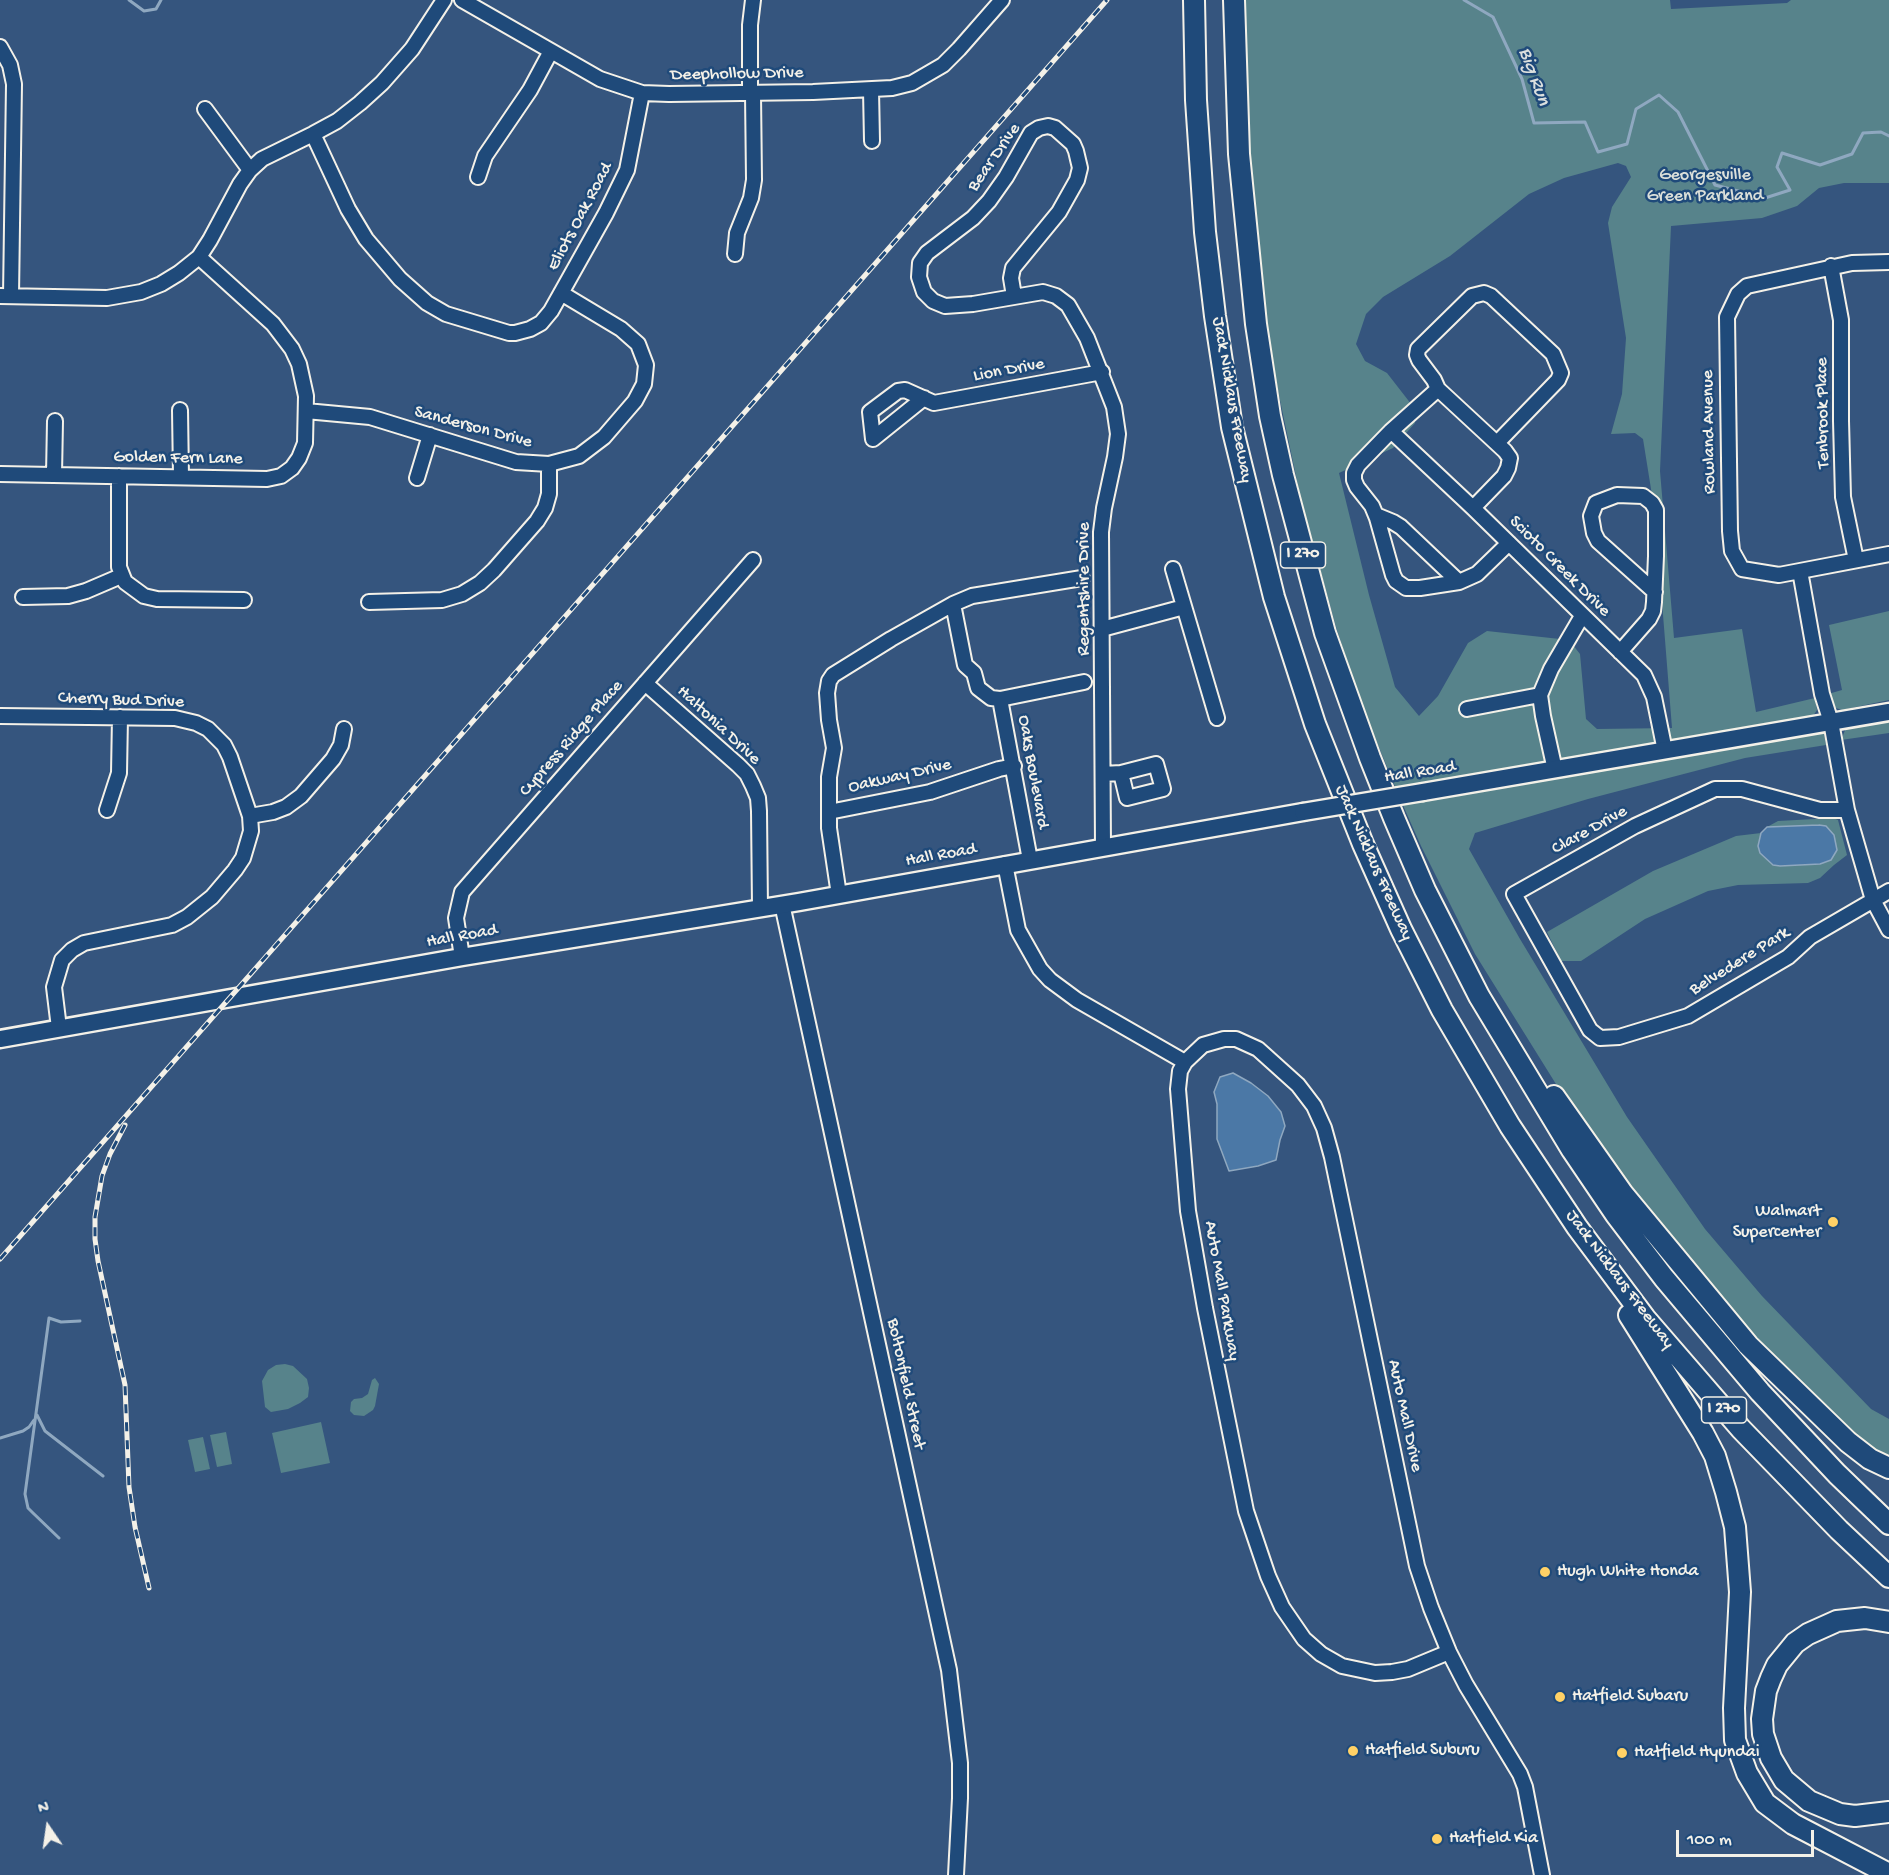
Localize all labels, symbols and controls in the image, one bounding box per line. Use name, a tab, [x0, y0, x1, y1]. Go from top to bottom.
water label: Big Run	[1511, 45, 1555, 109]
street label: Deephollow Drive	[670, 63, 804, 87]
street label: Bear Drive	[964, 120, 1026, 196]
street label: Eliots Oak Road	[544, 159, 618, 275]
park label: Georgesville Green Parkland	[1647, 165, 1763, 207]
street label: Jack Nicklaus Freeway	[1206, 315, 1256, 485]
street label: Lion Drive	[972, 354, 1046, 388]
street label: Tenbrook Place	[1812, 357, 1836, 469]
street label: Rowland Avenue	[1698, 370, 1722, 494]
street label: Sanderson Drive	[412, 402, 534, 454]
street label: Golden Fern Lane	[113, 447, 243, 471]
street label: Scioto Creek Drive	[1504, 512, 1614, 622]
street label: Regentshire Drive	[1074, 522, 1096, 656]
road number: I 270	[1280, 542, 1326, 568]
street label: Cypress Ridge Place	[515, 676, 629, 802]
street label: Haltonia Drive	[672, 682, 764, 770]
street label: Cherry Bud Drive	[58, 688, 184, 714]
street label: Oaks Boulevard	[1011, 714, 1053, 830]
street label: Oakway Drive	[846, 755, 954, 799]
street label: Hall Road	[1383, 757, 1457, 789]
street label: Jack Nicklaus Freeway	[1329, 782, 1417, 944]
street label: Clare Drive	[1549, 801, 1631, 861]
street label: Hall Road	[904, 839, 978, 873]
street label: Hall Road	[425, 920, 499, 954]
street label: Belvedere Park	[1686, 923, 1794, 1001]
place label: Walmart Supercenter	[1733, 1201, 1821, 1244]
street label: Jack Nicklaus Freeway	[1560, 1206, 1678, 1354]
marker: Walmart Supercenter	[1826, 1215, 1840, 1229]
street label: Auto Mall Parkway	[1198, 1219, 1244, 1363]
street label: Boltonfield Street	[881, 1317, 929, 1451]
street label: Auto Mall Drive	[1382, 1358, 1426, 1474]
road number: I 270	[1702, 1397, 1746, 1423]
place label: Hugh White Honda	[1557, 1561, 1698, 1583]
marker: Hugh White Honda	[1538, 1565, 1552, 1579]
place label: Hatfield Subaru	[1572, 1686, 1688, 1708]
marker: Hatfield Subaru	[1553, 1690, 1567, 1704]
place label: Hatfield Suburu	[1365, 1740, 1480, 1762]
place label: Hatfield Hyundai	[1634, 1742, 1760, 1764]
marker: Hatfield Suburu	[1346, 1744, 1360, 1758]
marker: Hatfield Hyundai	[1615, 1746, 1629, 1760]
north arrow	[18, 1797, 78, 1857]
text: N	[37, 1799, 51, 1819]
scale bar	[1679, 1818, 1817, 1856]
place label: Hatfield Kia	[1449, 1828, 1538, 1850]
text: 100 m	[1687, 1830, 1732, 1851]
marker: Hatfield Kia	[1430, 1832, 1444, 1846]

